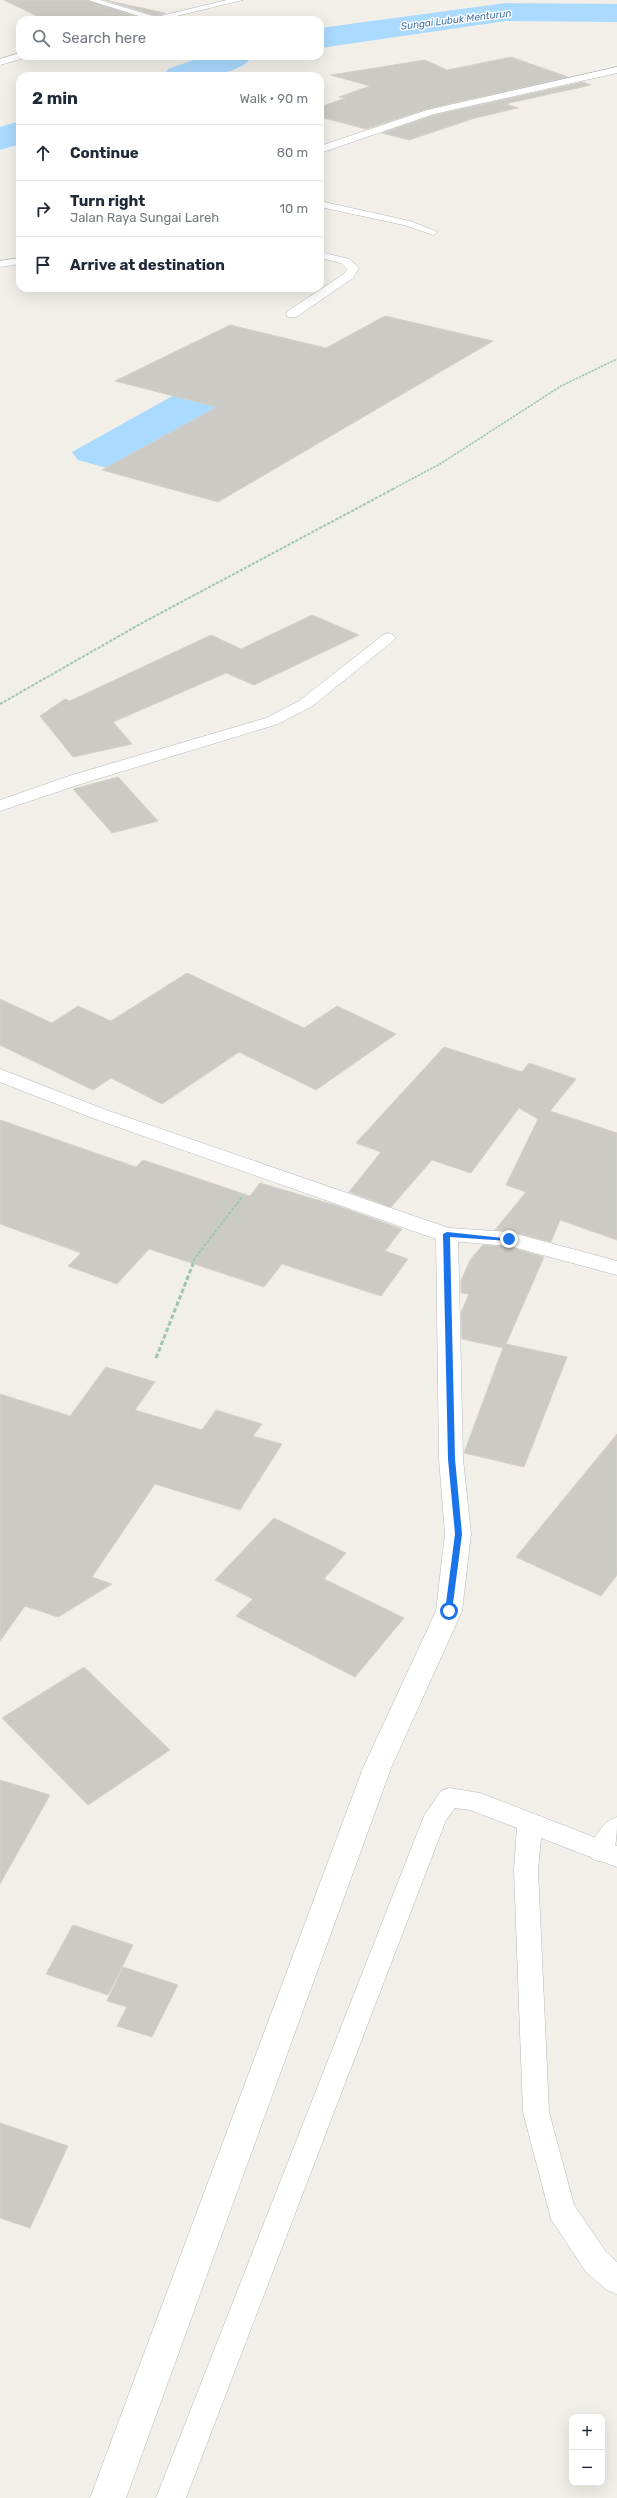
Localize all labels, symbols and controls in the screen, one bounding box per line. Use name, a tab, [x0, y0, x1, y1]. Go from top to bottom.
water label: Sungai Lubuk Menturun	[400, 7, 512, 33]
search box	[16, 16, 324, 60]
icon: search	[30, 27, 52, 49]
text: Search here	[62, 29, 146, 47]
text: 2 min	[32, 88, 78, 108]
text: Walk · 90 m	[240, 91, 308, 106]
icon: ahead	[32, 142, 54, 164]
text: Continue	[70, 144, 139, 162]
text: 80 m	[277, 145, 308, 160]
text: Turn right	[70, 192, 145, 210]
icon: right	[32, 198, 54, 220]
text: 10 m	[279, 201, 308, 216]
text: Jalan Raya Sungai Lareh	[70, 210, 219, 225]
icon: arrive	[32, 254, 54, 276]
text: Arrive at destination	[70, 256, 225, 274]
route end	[500, 1230, 518, 1248]
route start	[440, 1602, 458, 1620]
map controls	[569, 2414, 605, 2486]
button: +	[569, 2414, 605, 2450]
button: −	[569, 2450, 605, 2486]

